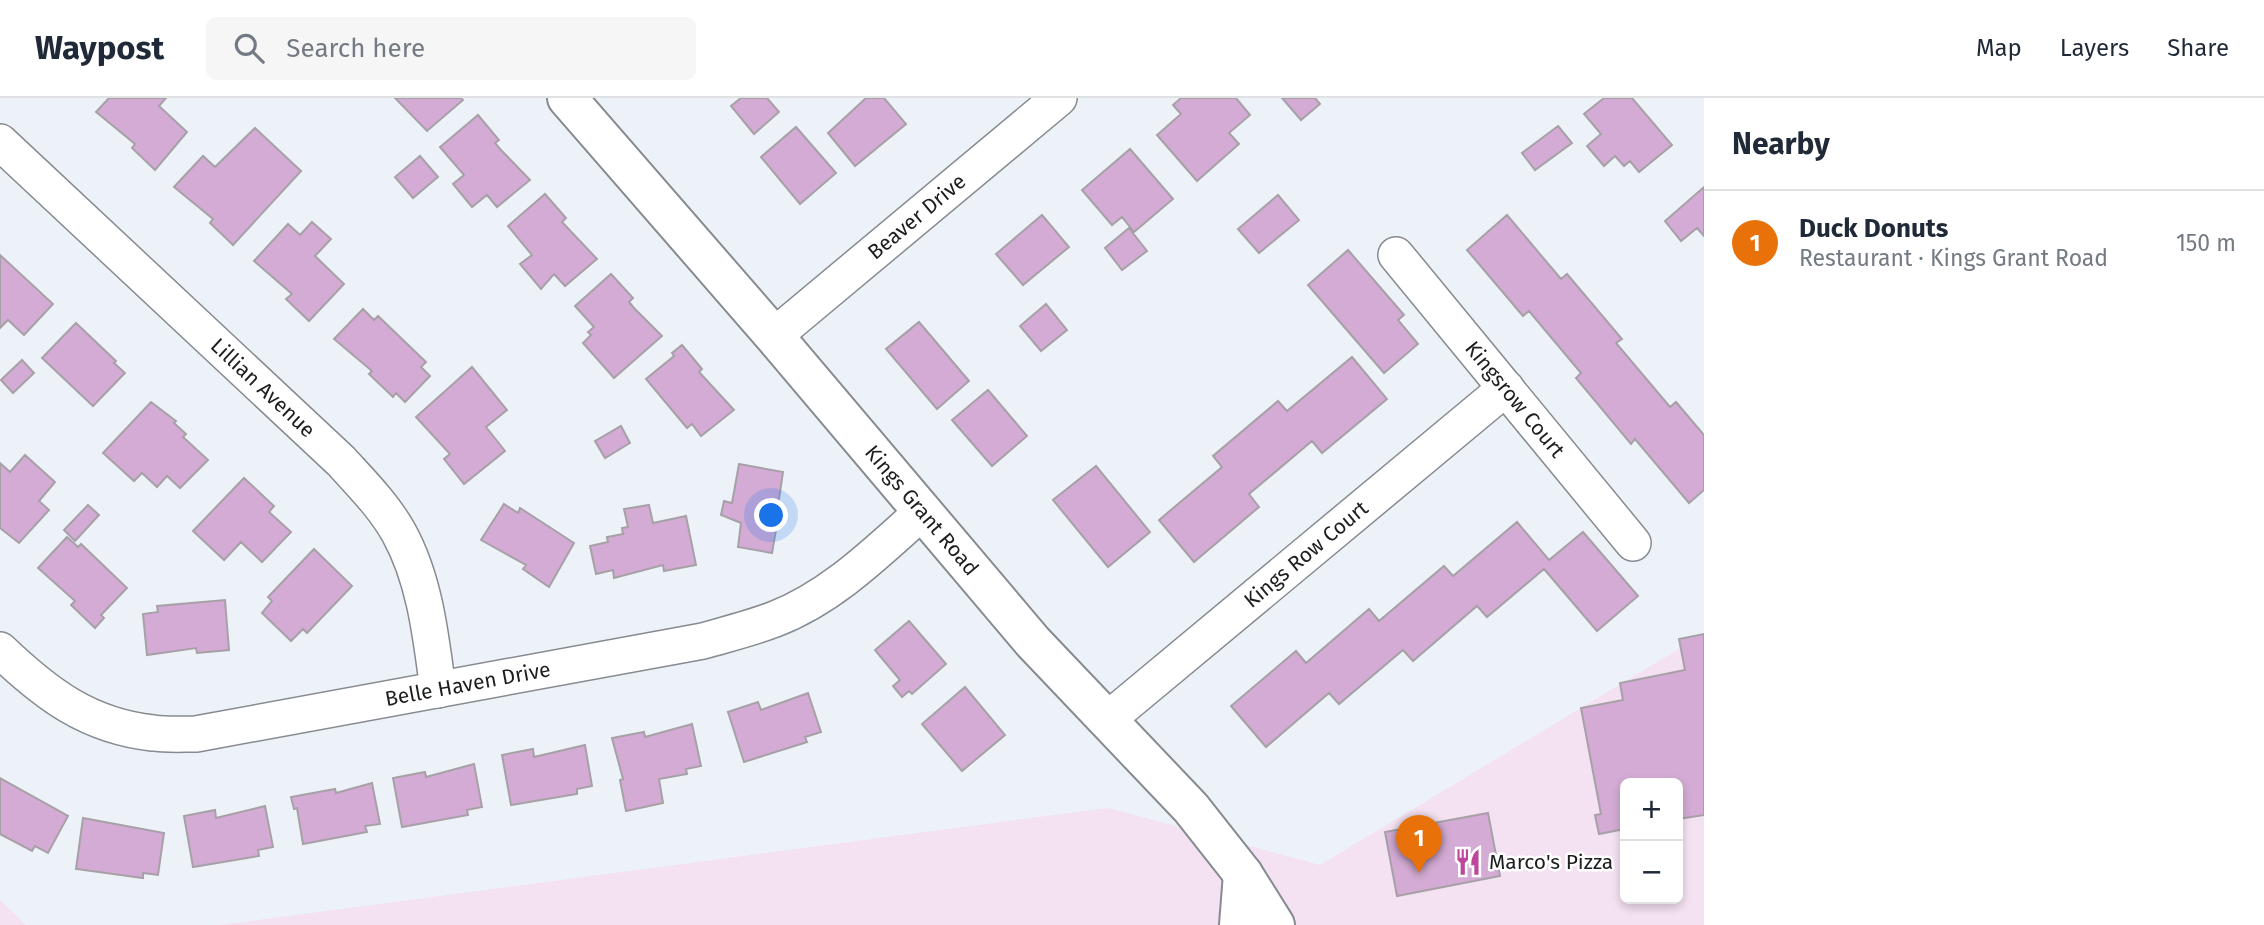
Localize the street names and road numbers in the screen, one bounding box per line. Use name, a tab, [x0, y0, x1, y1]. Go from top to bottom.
street label: Beaver Drive	[862, 168, 971, 265]
street label: Lillian Avenue	[205, 333, 321, 443]
street label: Kingsrow Court	[1459, 336, 1571, 463]
street label: Kings Grant Road	[859, 440, 984, 581]
street label: Kings Row Court	[1239, 495, 1374, 613]
street label: Belle Haven Drive	[383, 656, 553, 712]

